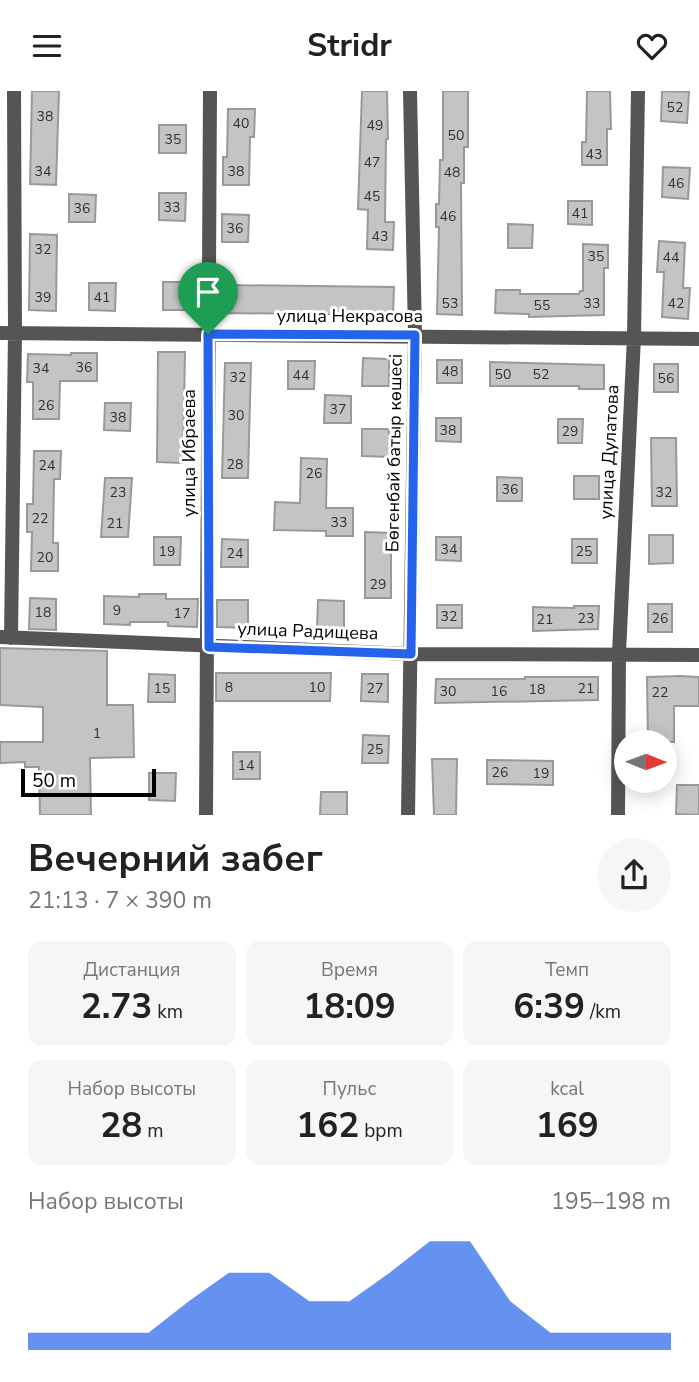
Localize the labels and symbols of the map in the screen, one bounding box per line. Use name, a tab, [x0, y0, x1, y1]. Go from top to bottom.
house number: 52	[667, 98, 683, 117]
house number: 38	[37, 107, 53, 126]
house number: 40	[233, 114, 249, 133]
house number: 49	[367, 116, 383, 135]
house number: 50	[448, 126, 464, 145]
house number: 35	[165, 130, 181, 149]
house number: 43	[586, 145, 602, 164]
house number: 47	[364, 153, 380, 172]
house number: 34	[35, 162, 51, 181]
house number: 38	[228, 162, 244, 181]
house number: 48	[444, 163, 460, 182]
house number: 46	[668, 174, 684, 193]
house number: 45	[364, 187, 380, 206]
house number: 33	[164, 198, 180, 217]
house number: 36	[74, 199, 90, 218]
house number: 41	[572, 204, 588, 223]
house number: 46	[440, 207, 456, 226]
house number: 36	[227, 219, 243, 238]
house number: 43	[372, 227, 388, 246]
house number: 32	[35, 240, 51, 259]
house number: 35	[588, 247, 604, 266]
house number: 44	[663, 248, 679, 267]
pin	[178, 262, 238, 334]
house number: 39	[35, 288, 51, 307]
house number: 41	[94, 288, 110, 307]
house number: 53	[442, 294, 458, 313]
house number: 33	[584, 294, 600, 313]
house number: 42	[668, 294, 684, 313]
house number: 55	[534, 296, 550, 315]
street label: улица Некрасова	[277, 304, 423, 328]
street label: Бөгенбай батыр көшесі	[380, 354, 408, 552]
house number: 36	[76, 358, 92, 377]
house number: 34	[33, 359, 49, 378]
house number: 48	[442, 362, 458, 381]
house number: 50	[495, 365, 511, 384]
house number: 52	[533, 365, 549, 384]
house number: 44	[293, 366, 309, 385]
house number: 32	[230, 368, 246, 387]
house number: 56	[658, 369, 674, 388]
street label: улица Дулатова	[593, 384, 625, 520]
street label: улица Ибраева	[177, 389, 201, 517]
house number: 26	[38, 396, 54, 415]
house number: 37	[330, 400, 346, 419]
house number: 30	[228, 406, 244, 425]
house number: 38	[110, 408, 126, 427]
house number: 38	[440, 421, 456, 440]
house number: 29	[562, 422, 578, 441]
house number: 28	[227, 455, 243, 474]
house number: 24	[39, 456, 55, 475]
house number: 26	[306, 464, 322, 483]
house number: 36	[502, 480, 518, 499]
house number: 23	[110, 483, 126, 502]
house number: 32	[656, 483, 672, 502]
house number: 22	[32, 509, 48, 528]
house number: 33	[331, 513, 347, 532]
house number: 21	[107, 514, 123, 533]
house number: 34	[441, 540, 457, 559]
house number: 19	[159, 542, 175, 561]
house number: 25	[576, 542, 592, 561]
house number: 24	[227, 544, 243, 563]
house number: 20	[37, 548, 53, 567]
house number: 29	[370, 575, 386, 594]
house number: 9	[113, 601, 121, 620]
house number: 18	[35, 603, 51, 622]
house number: 17	[174, 604, 190, 623]
house number: 32	[441, 607, 457, 626]
house number: 23	[578, 609, 594, 628]
house number: 26	[652, 609, 668, 628]
house number: 21	[537, 610, 553, 629]
street label: улица Радищева	[237, 617, 379, 645]
house number: 8	[225, 678, 233, 697]
house number: 10	[309, 678, 325, 697]
house number: 15	[154, 679, 170, 698]
house number: 27	[367, 679, 383, 698]
house number: 21	[578, 679, 594, 698]
house number: 18	[529, 680, 545, 699]
house number: 30	[440, 682, 456, 701]
house number: 16	[491, 682, 507, 701]
house number: 22	[652, 683, 668, 702]
house number: 1	[93, 724, 101, 743]
north arrow	[614, 730, 677, 793]
house number: 25	[367, 740, 383, 759]
house number: 14	[238, 756, 254, 775]
house number: 26	[492, 763, 508, 782]
house number: 19	[533, 764, 549, 783]
scale bar	[21, 766, 156, 798]

